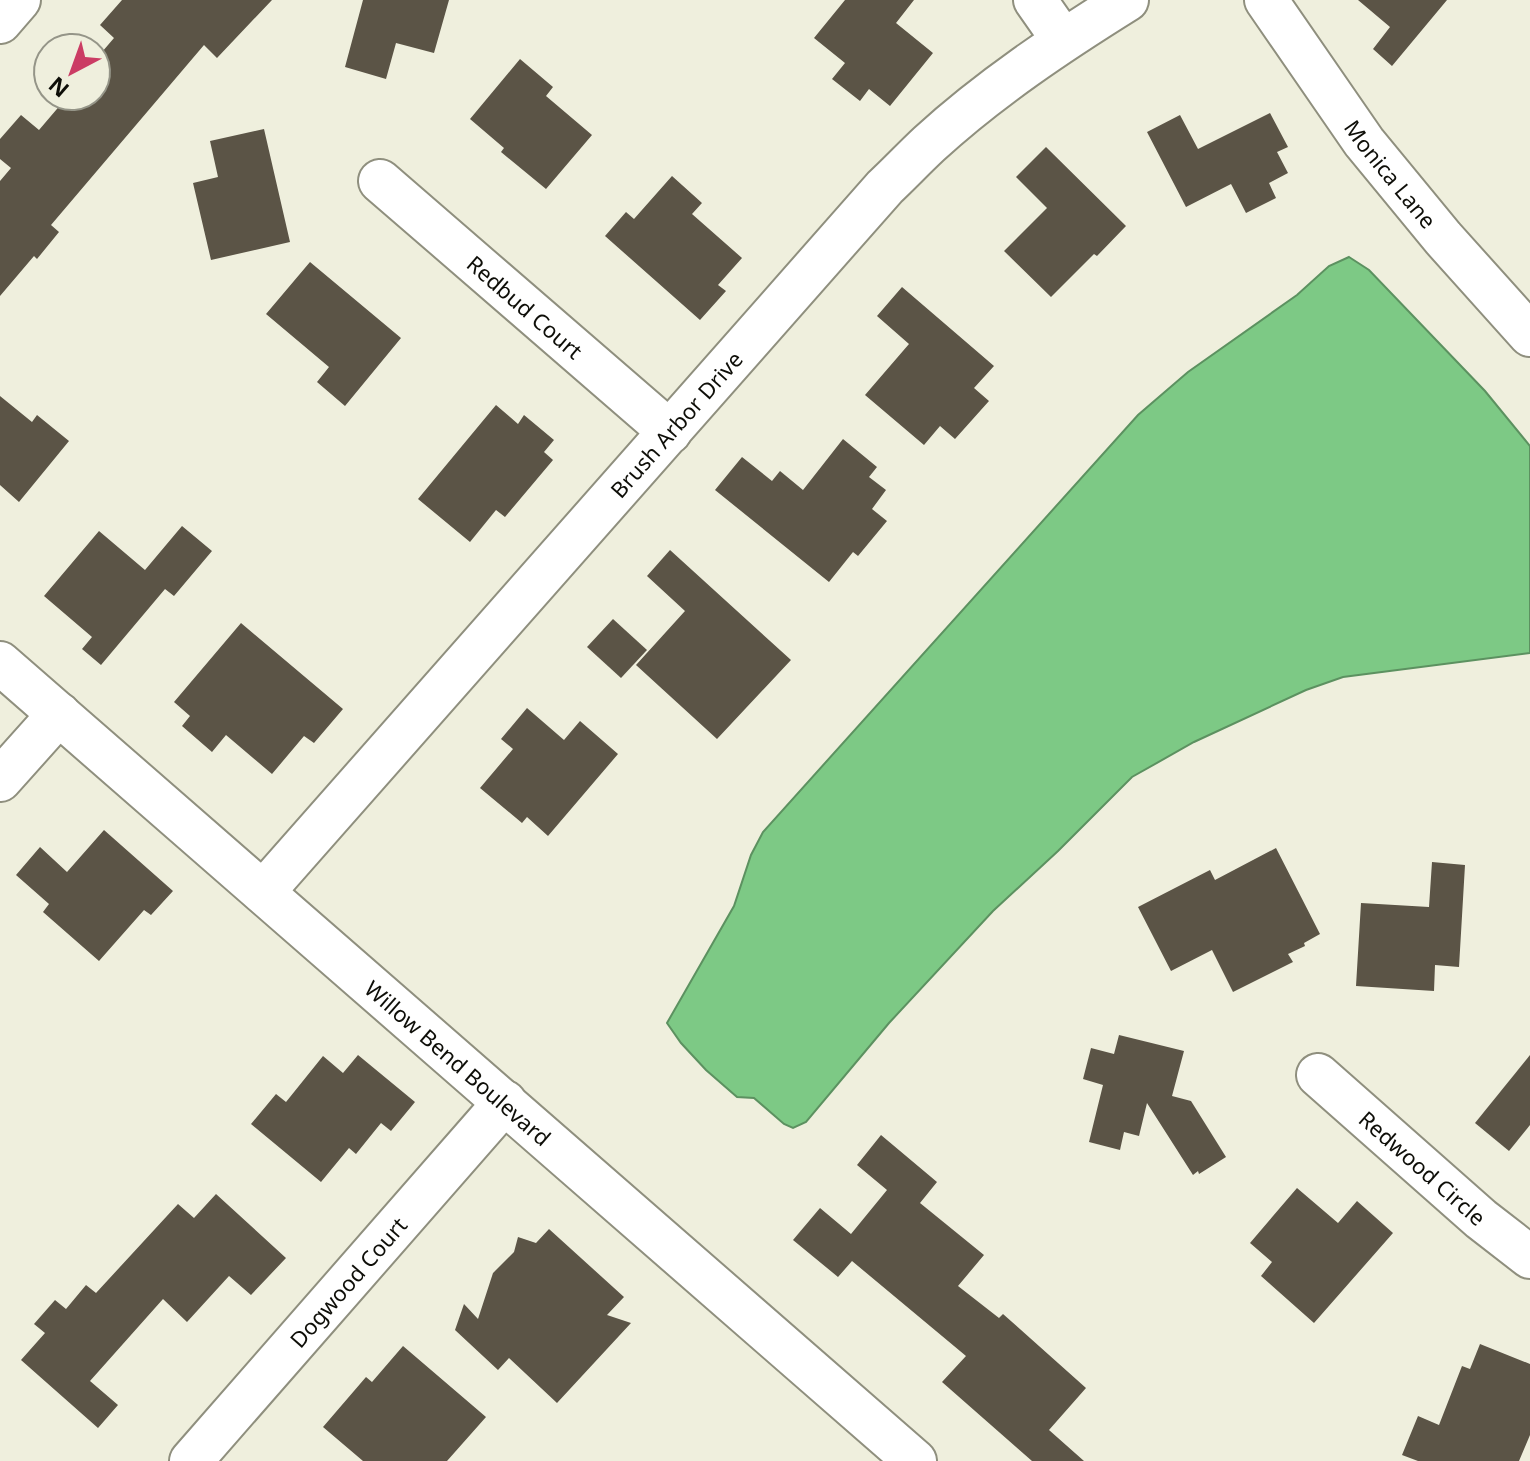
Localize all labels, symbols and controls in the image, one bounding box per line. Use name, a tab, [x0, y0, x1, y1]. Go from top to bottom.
north arrow	[32, 32, 112, 112]
text: N	[42, 71, 75, 105]
street label: Monica Lane	[1338, 114, 1444, 234]
street label: Redbud Court	[461, 248, 589, 365]
street label: Brush Arbor Drive	[603, 344, 749, 504]
street label: Willow Bend Boulevard	[359, 973, 558, 1152]
street label: Redwood Circle	[1353, 1104, 1493, 1232]
street label: Dogwood Court	[282, 1210, 413, 1353]

